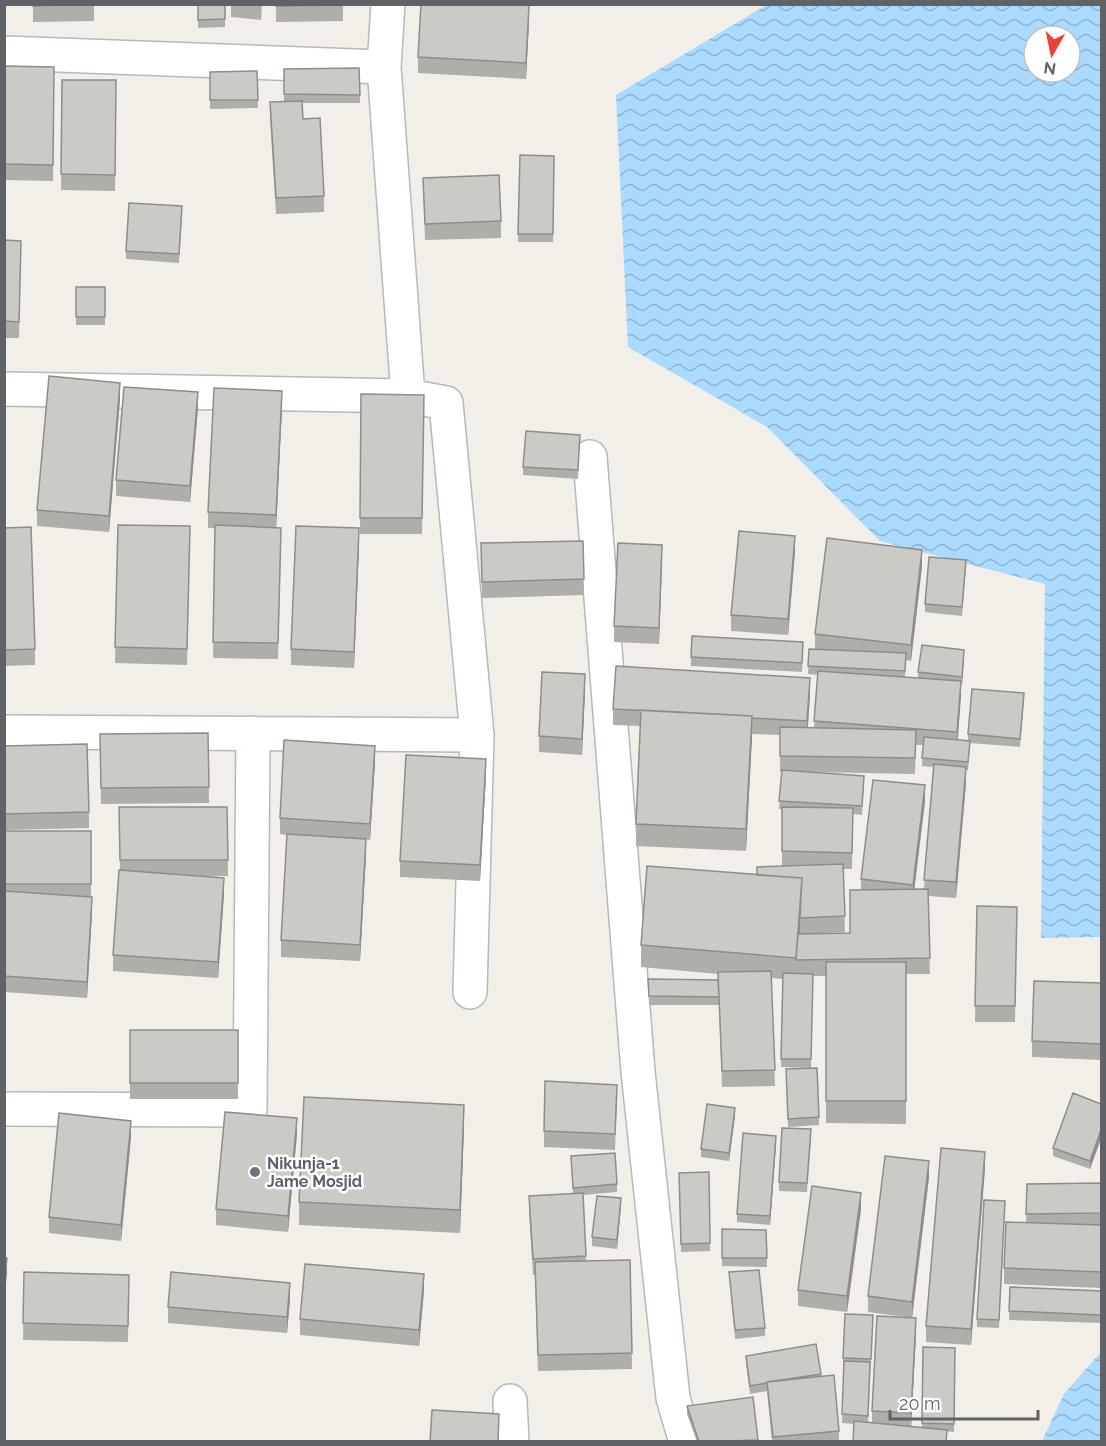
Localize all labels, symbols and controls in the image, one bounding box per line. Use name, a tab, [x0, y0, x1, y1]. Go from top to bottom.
north arrow	[1022, 24, 1082, 84]
text: N	[1042, 58, 1057, 79]
place label: Nikunja-1 Jame Mosjid	[267, 1154, 362, 1191]
marker: Nikunja-1 Jame Mosjid	[248, 1165, 262, 1179]
scale bar	[890, 1383, 1038, 1421]
text: 20 m	[899, 1393, 941, 1414]

